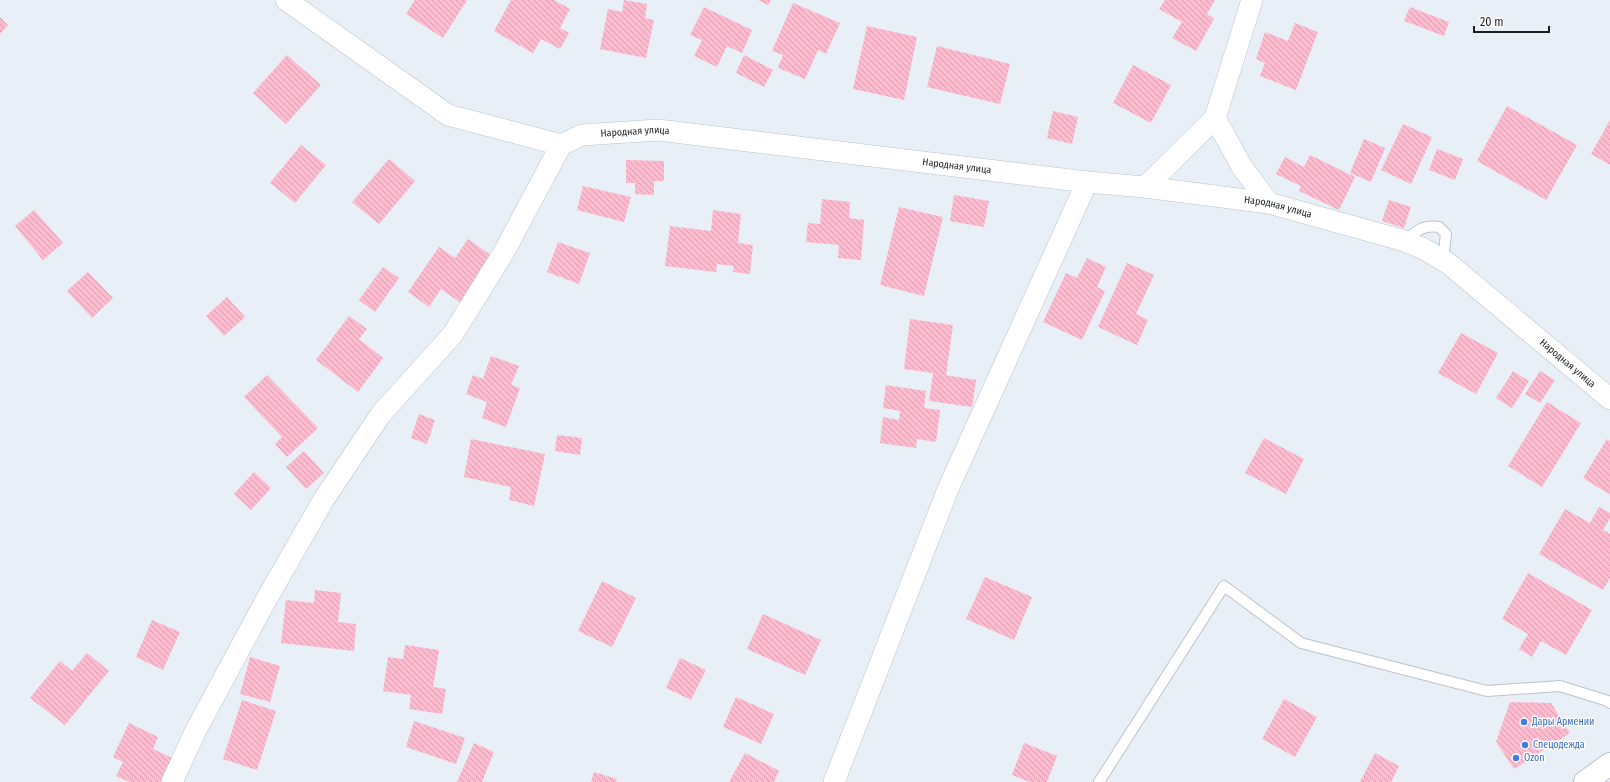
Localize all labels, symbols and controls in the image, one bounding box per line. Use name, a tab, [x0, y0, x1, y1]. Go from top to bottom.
scale bar	[1474, 8, 1549, 34]
text: 20 m	[1480, 15, 1504, 29]
street label: Народная улица	[600, 124, 670, 140]
street label: Народная улица	[922, 156, 992, 176]
street label: Народная улица	[1243, 194, 1313, 221]
street label: Народная улица	[1537, 337, 1598, 390]
place label: Дары Армении	[1531, 716, 1594, 728]
marker: Дары Армении	[1519, 717, 1529, 727]
place label: Спецодежда	[1533, 739, 1585, 751]
marker: Спецодежда	[1520, 740, 1530, 750]
place label: Ozon	[1524, 752, 1545, 764]
marker: Ozon	[1511, 753, 1521, 763]

